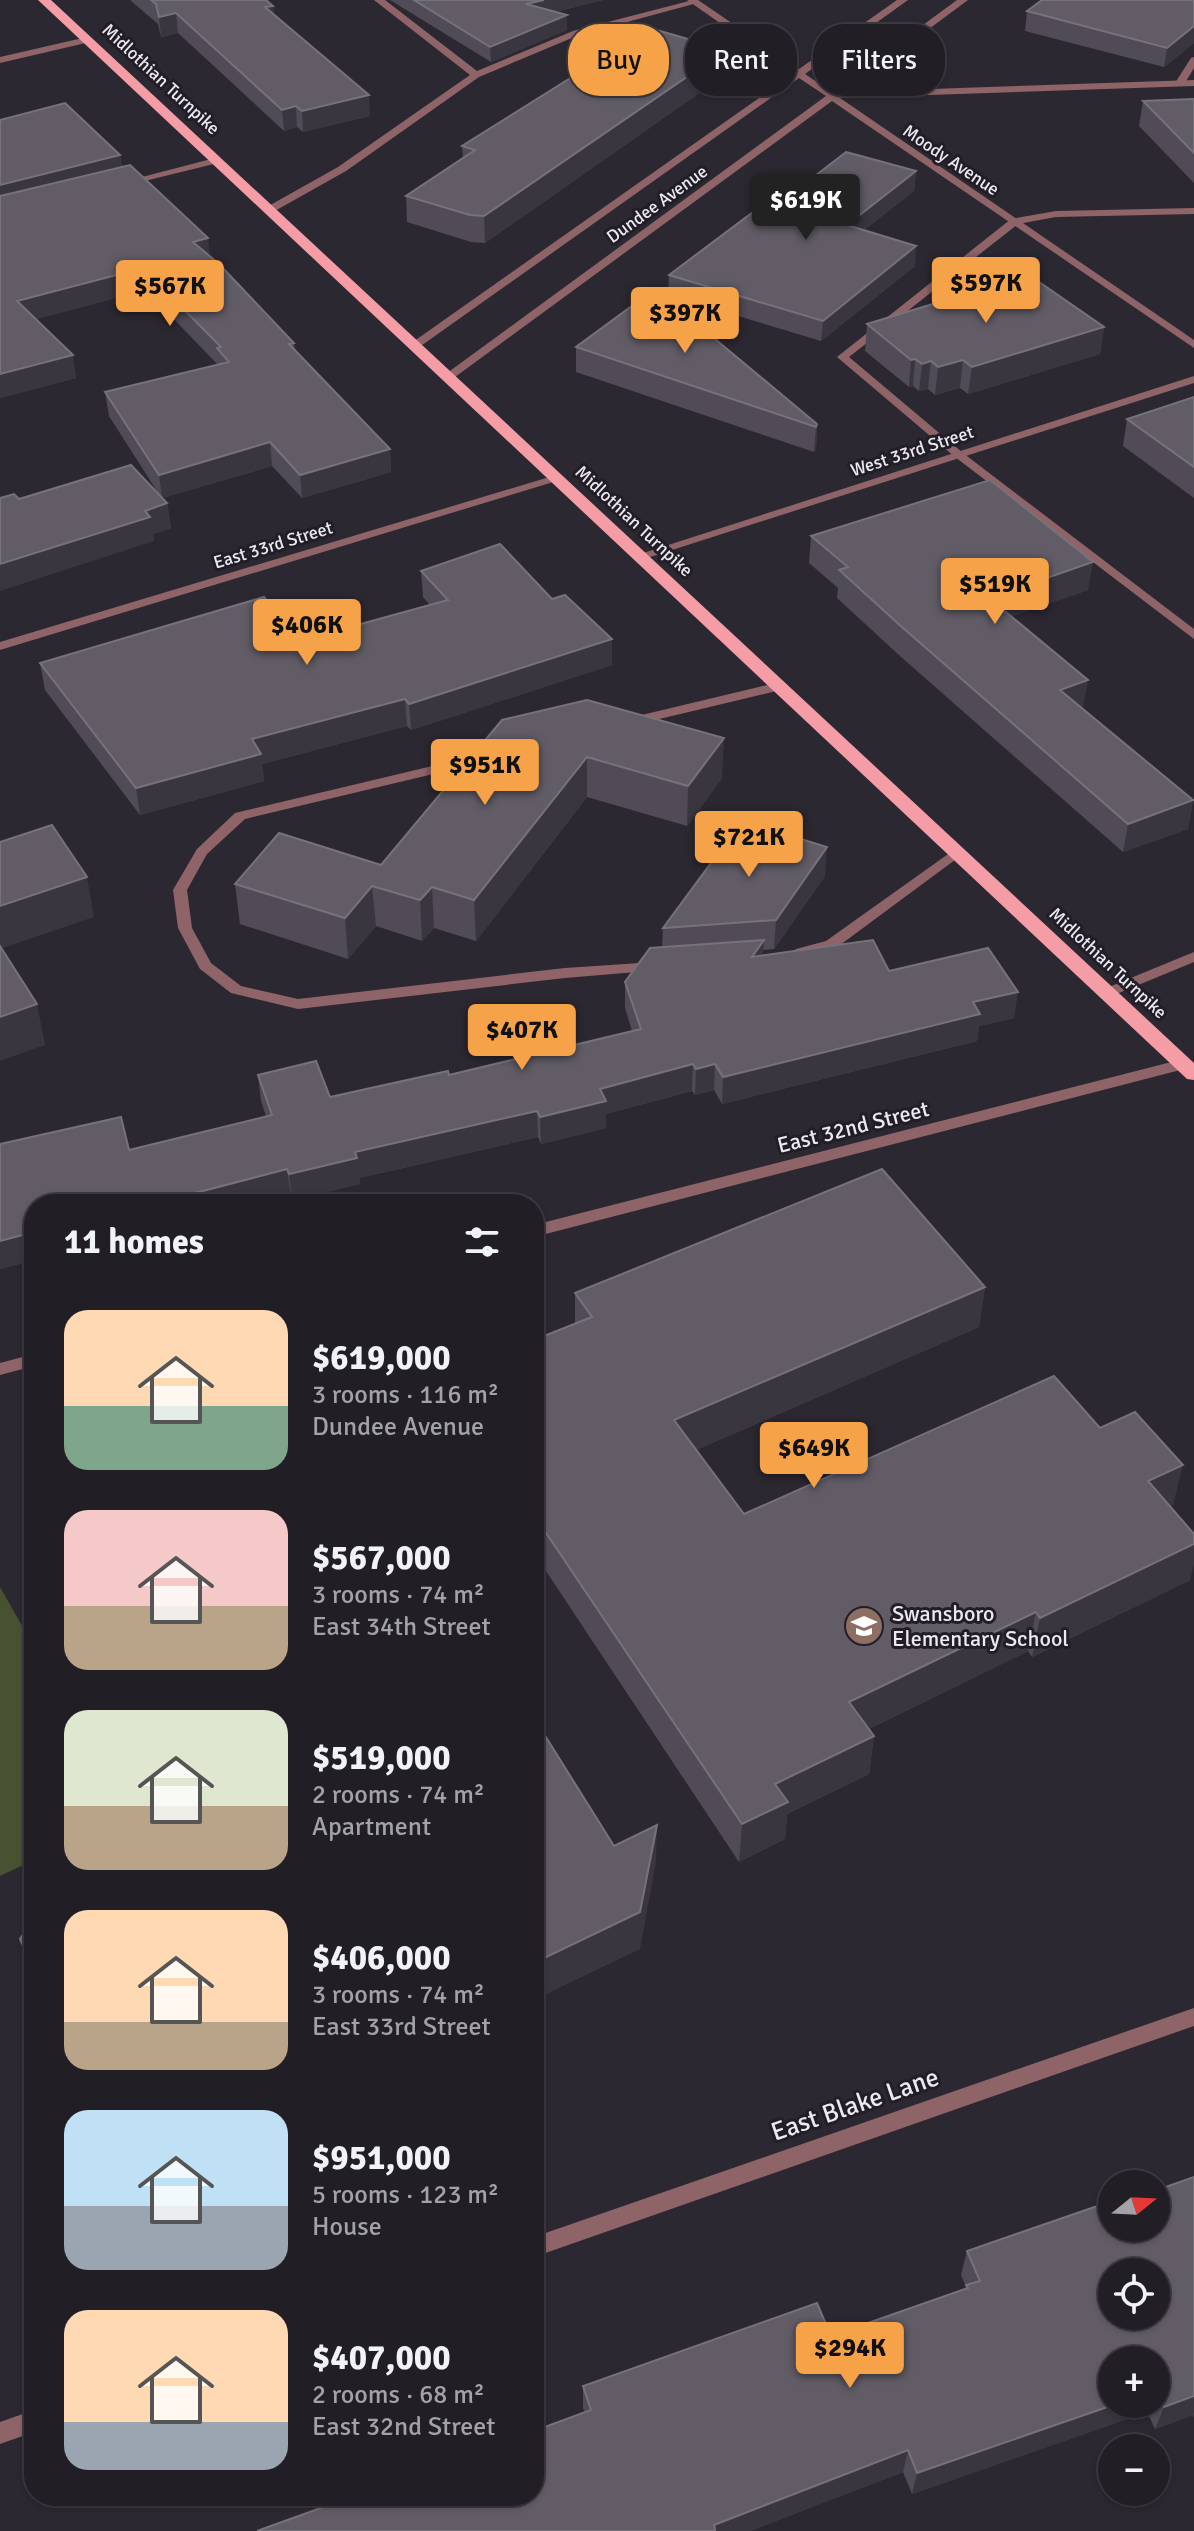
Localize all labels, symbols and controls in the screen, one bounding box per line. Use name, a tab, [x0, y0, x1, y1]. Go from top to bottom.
street label: Midlothian Turnpike	[98, 19, 224, 139]
chip: Buy	[568, 24, 669, 96]
chip: Rent	[685, 24, 797, 96]
chip: Filters	[813, 24, 945, 96]
street label: Moody Avenue	[899, 120, 1003, 200]
street label: Dundee Avenue	[602, 160, 712, 248]
pin: $619K	[750, 174, 862, 242]
text: $619K	[770, 184, 842, 216]
pin: $597K	[930, 257, 1042, 325]
pin: $567K	[114, 260, 226, 328]
text: $597K	[950, 267, 1022, 299]
text: $567K	[134, 270, 206, 302]
pin: $397K	[629, 287, 741, 355]
text: $397K	[649, 297, 721, 329]
street label: West 33rd Street	[848, 421, 976, 481]
street label: Midlothian Turnpike	[571, 461, 697, 581]
street label: East 33rd Street	[211, 516, 335, 574]
pin: $519K	[939, 558, 1051, 626]
text: $519K	[959, 568, 1031, 600]
pin: $406K	[251, 599, 363, 667]
text: $406K	[271, 609, 343, 641]
pin: $951K	[429, 739, 541, 807]
text: $951K	[449, 749, 521, 781]
pin: $721K	[693, 811, 805, 879]
text: $721K	[713, 821, 785, 853]
street label: Midlothian Turnpike	[1045, 903, 1171, 1023]
pin: $407K	[466, 1004, 578, 1072]
text: $407K	[486, 1014, 558, 1046]
street label: East 32nd Street	[774, 1095, 932, 1159]
icon: filters	[460, 1220, 504, 1264]
text: 11 homes	[64, 1221, 204, 1263]
text: $619,000	[312, 1337, 451, 1379]
icon: home	[128, 1342, 224, 1438]
text: 3 rooms · 116 m²	[312, 1379, 499, 1411]
text: Dundee Avenue	[312, 1411, 484, 1443]
pin: $649K	[758, 1422, 870, 1490]
text: $649K	[778, 1432, 850, 1464]
text: $567,000	[312, 1537, 451, 1579]
icon: home	[128, 1542, 224, 1638]
text: 3 rooms · 74 m²	[312, 1579, 485, 1611]
place label: Swansboro Elementary School	[892, 1600, 1069, 1652]
school or university icon: Swansboro Elementary School	[843, 1605, 885, 1647]
text: East 34th Street	[312, 1611, 491, 1643]
text: $519,000	[312, 1737, 451, 1779]
icon: home	[128, 1742, 224, 1838]
text: 2 rooms · 74 m²	[312, 1779, 485, 1811]
text: Apartment	[312, 1811, 431, 1843]
text: $406,000	[312, 1937, 451, 1979]
icon: home	[128, 1942, 224, 2038]
text: 3 rooms · 74 m²	[312, 1979, 485, 2011]
text: East 33rd Street	[312, 2011, 491, 2043]
street label: East Blake Lane	[767, 2061, 943, 2149]
text: $951,000	[312, 2137, 451, 2179]
icon: home	[128, 2142, 224, 2238]
north arrow	[1098, 2170, 1170, 2242]
map controls	[1098, 2170, 1170, 2506]
text: 5 rooms · 123 m²	[312, 2179, 499, 2211]
text: House	[312, 2211, 382, 2243]
button: locate	[1098, 2258, 1170, 2330]
pin: $294K	[794, 2322, 906, 2390]
text: $294K	[814, 2332, 886, 2364]
text: $407,000	[312, 2337, 451, 2379]
icon: home	[128, 2342, 224, 2438]
button: +	[1098, 2346, 1170, 2418]
text: 2 rooms · 68 m²	[312, 2379, 485, 2411]
text: East 32nd Street	[312, 2411, 495, 2443]
button: −	[1098, 2434, 1170, 2506]

